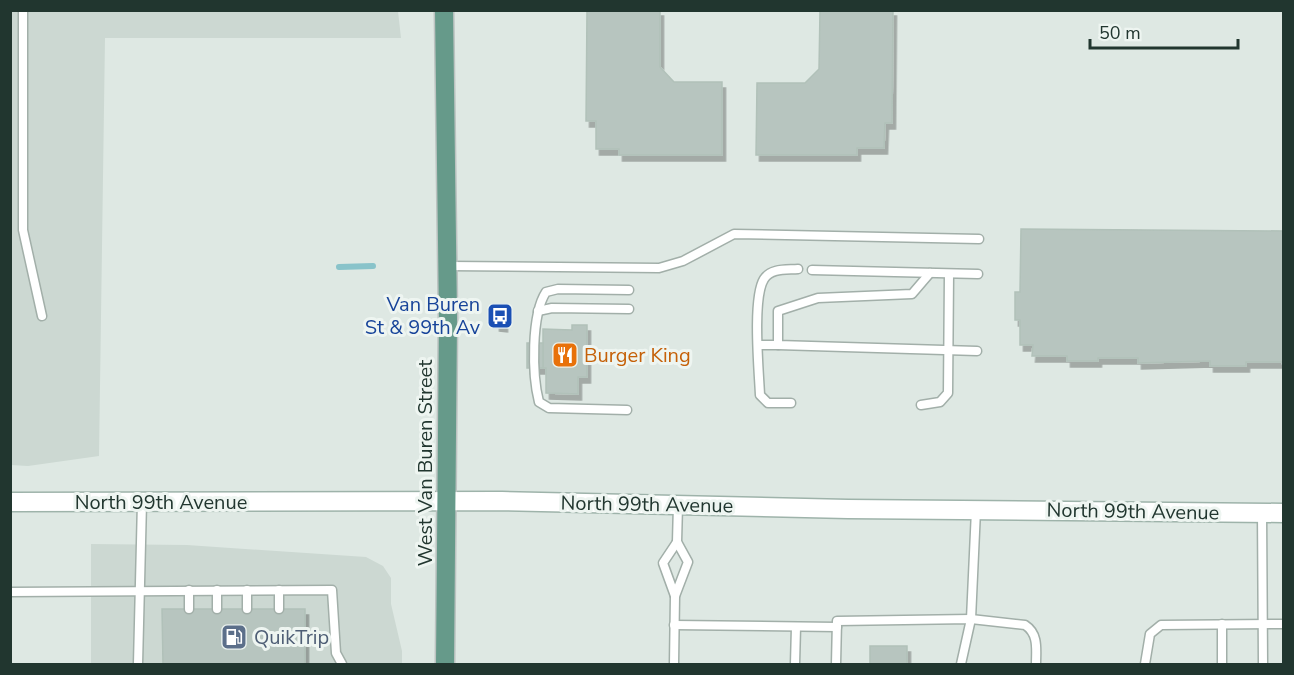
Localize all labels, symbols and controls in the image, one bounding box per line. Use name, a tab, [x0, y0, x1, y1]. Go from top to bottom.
scale bar	[1090, 12, 1238, 50]
text: 50 m	[1099, 21, 1141, 45]
place label: Van Buren St & 99th Av	[365, 291, 481, 341]
bus stop icon: Van Buren St & 99th Av	[485, 301, 515, 331]
restaurant icon: Burger King	[550, 340, 580, 370]
place label: Burger King	[584, 342, 691, 369]
street label: West Van Buren Street	[412, 359, 439, 566]
street label: North 99th Avenue	[75, 489, 247, 516]
street label: North 99th Avenue	[560, 489, 734, 520]
street label: North 99th Avenue	[1046, 496, 1220, 527]
fuel station icon: QuikTrip	[219, 622, 249, 652]
place label: QuikTrip	[254, 624, 329, 651]

